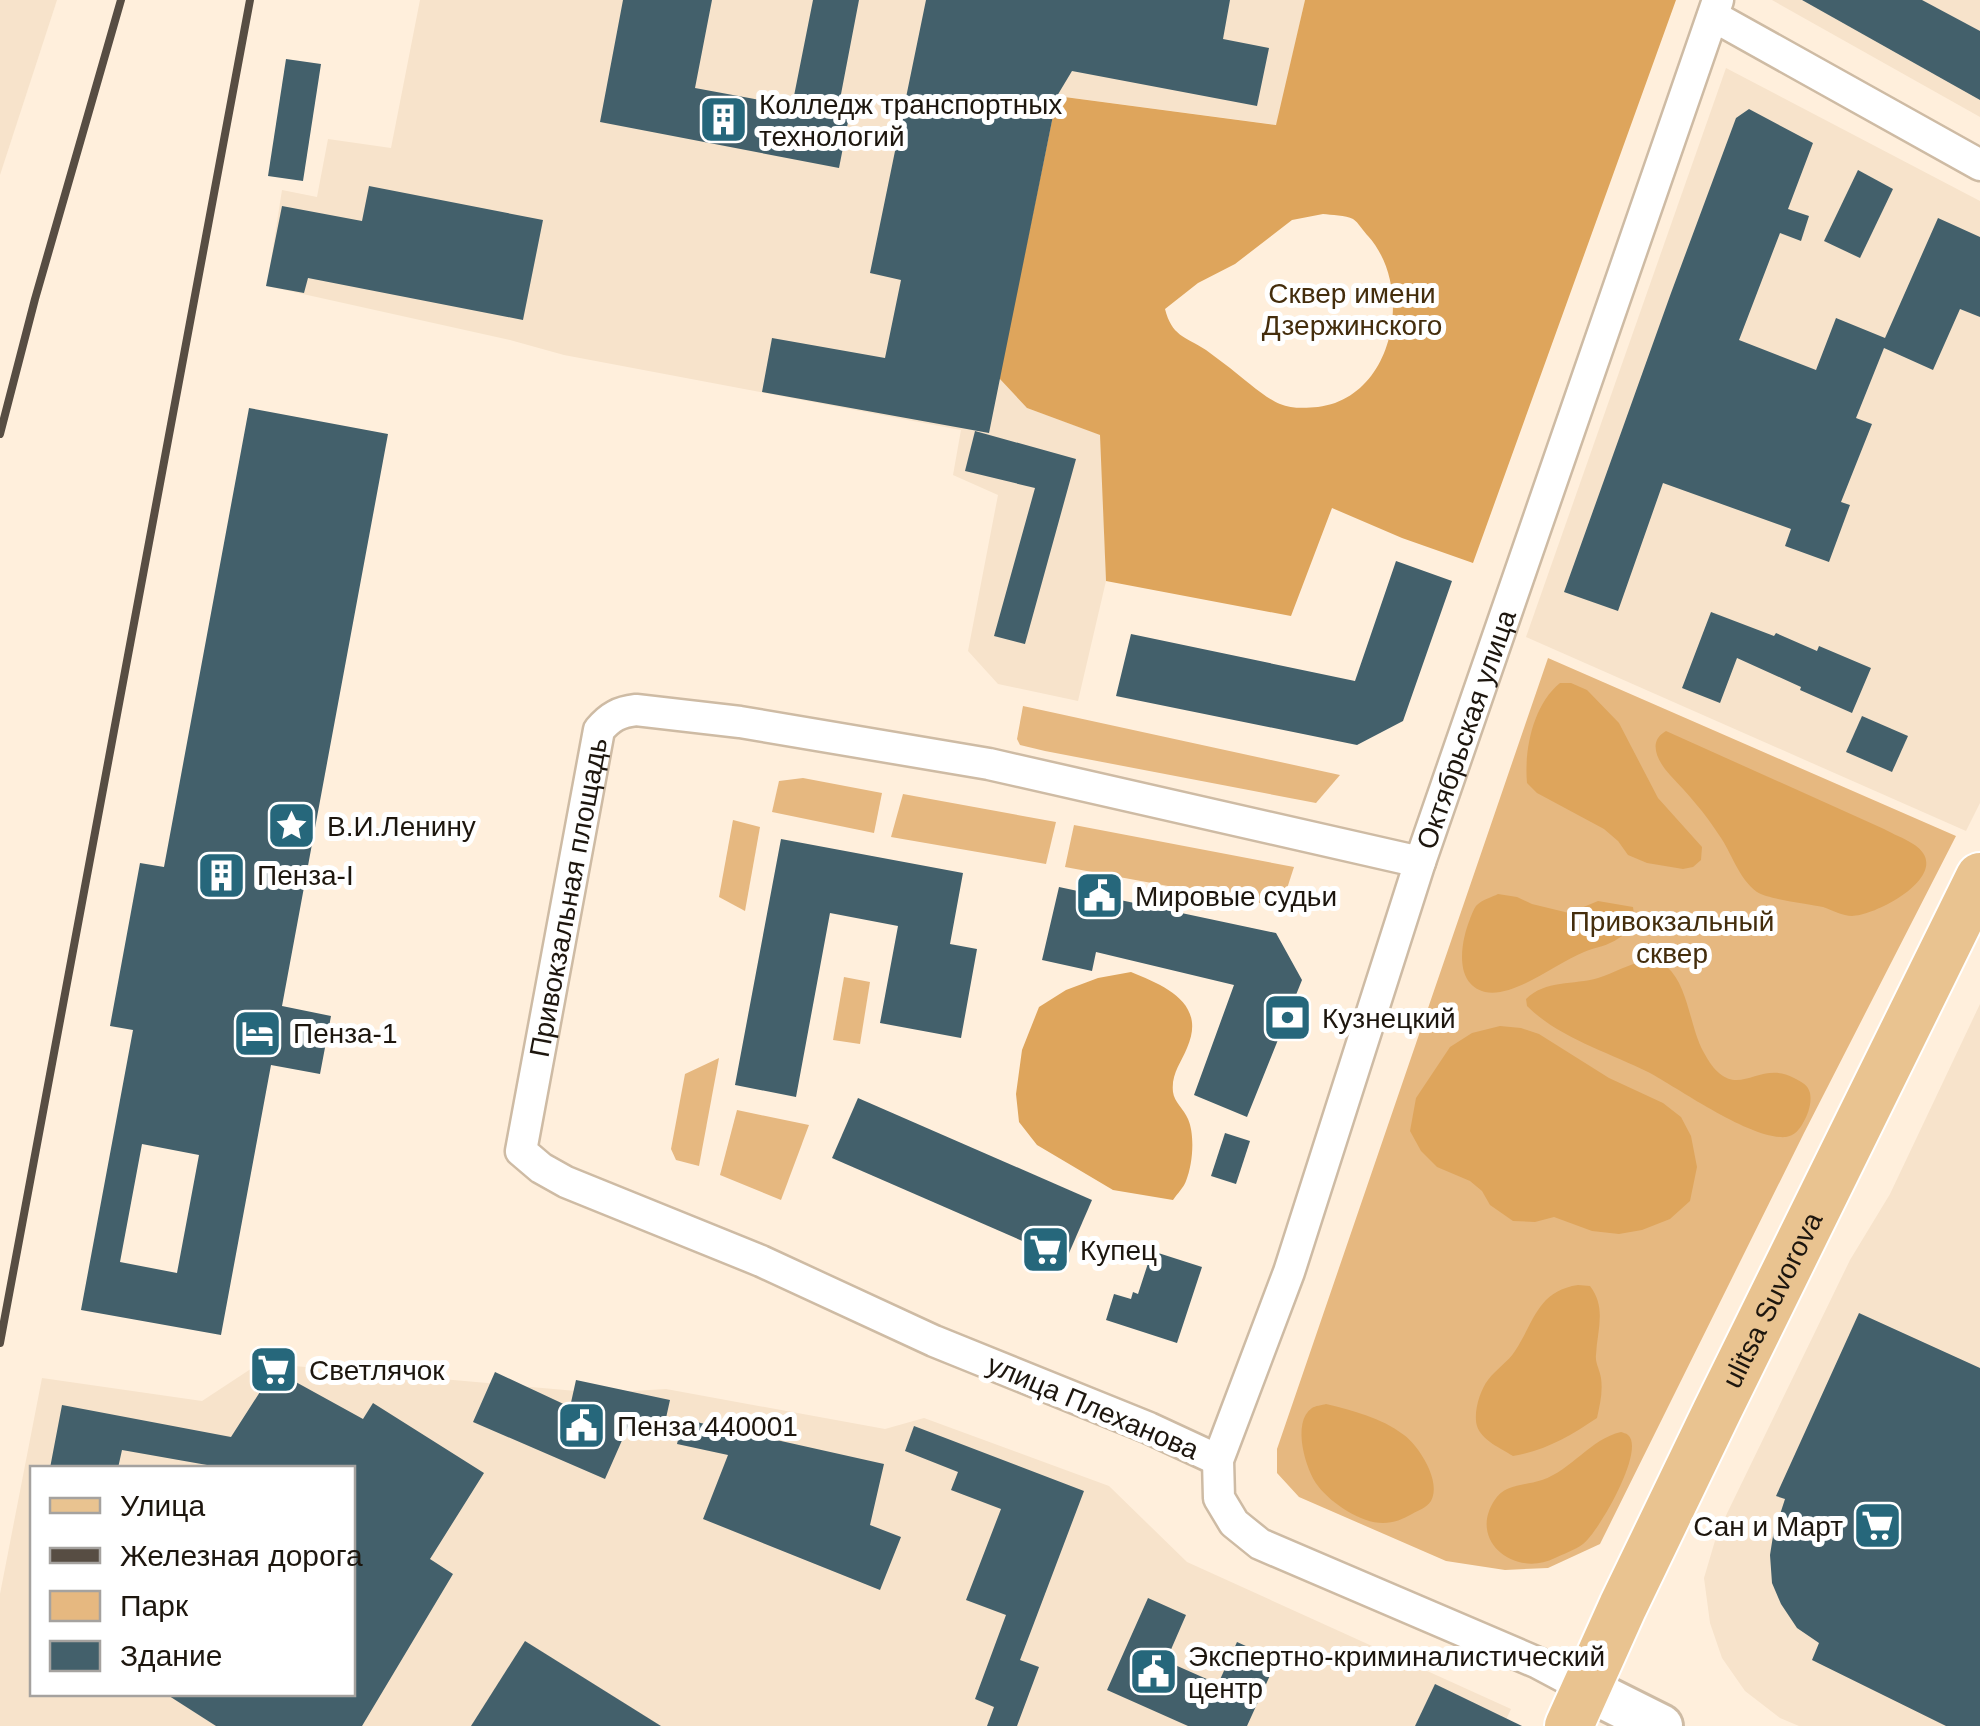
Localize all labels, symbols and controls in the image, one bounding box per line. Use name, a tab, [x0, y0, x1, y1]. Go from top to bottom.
place label: Колледж транспортных технологий	[759, 89, 1062, 152]
building icon: Колледж транспортных технологий	[698, 94, 750, 146]
park label: Сквер имени Дзержинского	[1262, 278, 1442, 341]
street label: Октябрьская улица	[1410, 605, 1522, 853]
street label: Привокзальная площадь	[523, 735, 613, 1060]
place icon: В.И.Ленину	[266, 800, 318, 852]
place label: В.И.Ленину	[327, 811, 476, 842]
building icon: Пенза-I	[196, 849, 248, 901]
place label: Пенза-I	[257, 860, 354, 891]
public building icon: Мировые судьи	[1074, 870, 1126, 922]
place label: Мировые судьи	[1135, 881, 1337, 912]
park label: Привокзальный сквер	[1570, 906, 1774, 969]
bank icon: Кузнецкий	[1261, 992, 1313, 1044]
place label: Кузнецкий	[1322, 1003, 1456, 1034]
hotel icon: Пенза-1	[232, 1007, 284, 1059]
place label: Пенза-1	[293, 1018, 397, 1049]
street label: ulitsa Suvorova	[1716, 1207, 1828, 1393]
supermarket icon: Купец	[1019, 1224, 1071, 1276]
place label: Купец	[1080, 1235, 1157, 1266]
supermarket icon: Светлячок	[248, 1344, 300, 1396]
street label: улица Плеханова	[983, 1348, 1204, 1466]
place label: Светлячок	[309, 1355, 445, 1386]
public building icon: Пенза 440001	[556, 1400, 608, 1452]
place label: Пенза 440001	[617, 1411, 798, 1442]
legend	[30, 1466, 355, 1696]
text: Улица	[120, 1489, 205, 1522]
supermarket icon: Сан и Март	[1852, 1500, 1904, 1552]
place label: Сан и Март	[1693, 1511, 1843, 1542]
text: Железная дорога	[120, 1539, 363, 1572]
text: Парк	[120, 1589, 189, 1622]
text: Здание	[120, 1639, 222, 1672]
place label: Экспертно-криминалистический центр	[1188, 1641, 1605, 1704]
public building icon: Экспертно-криминалистический центр	[1127, 1646, 1179, 1698]

